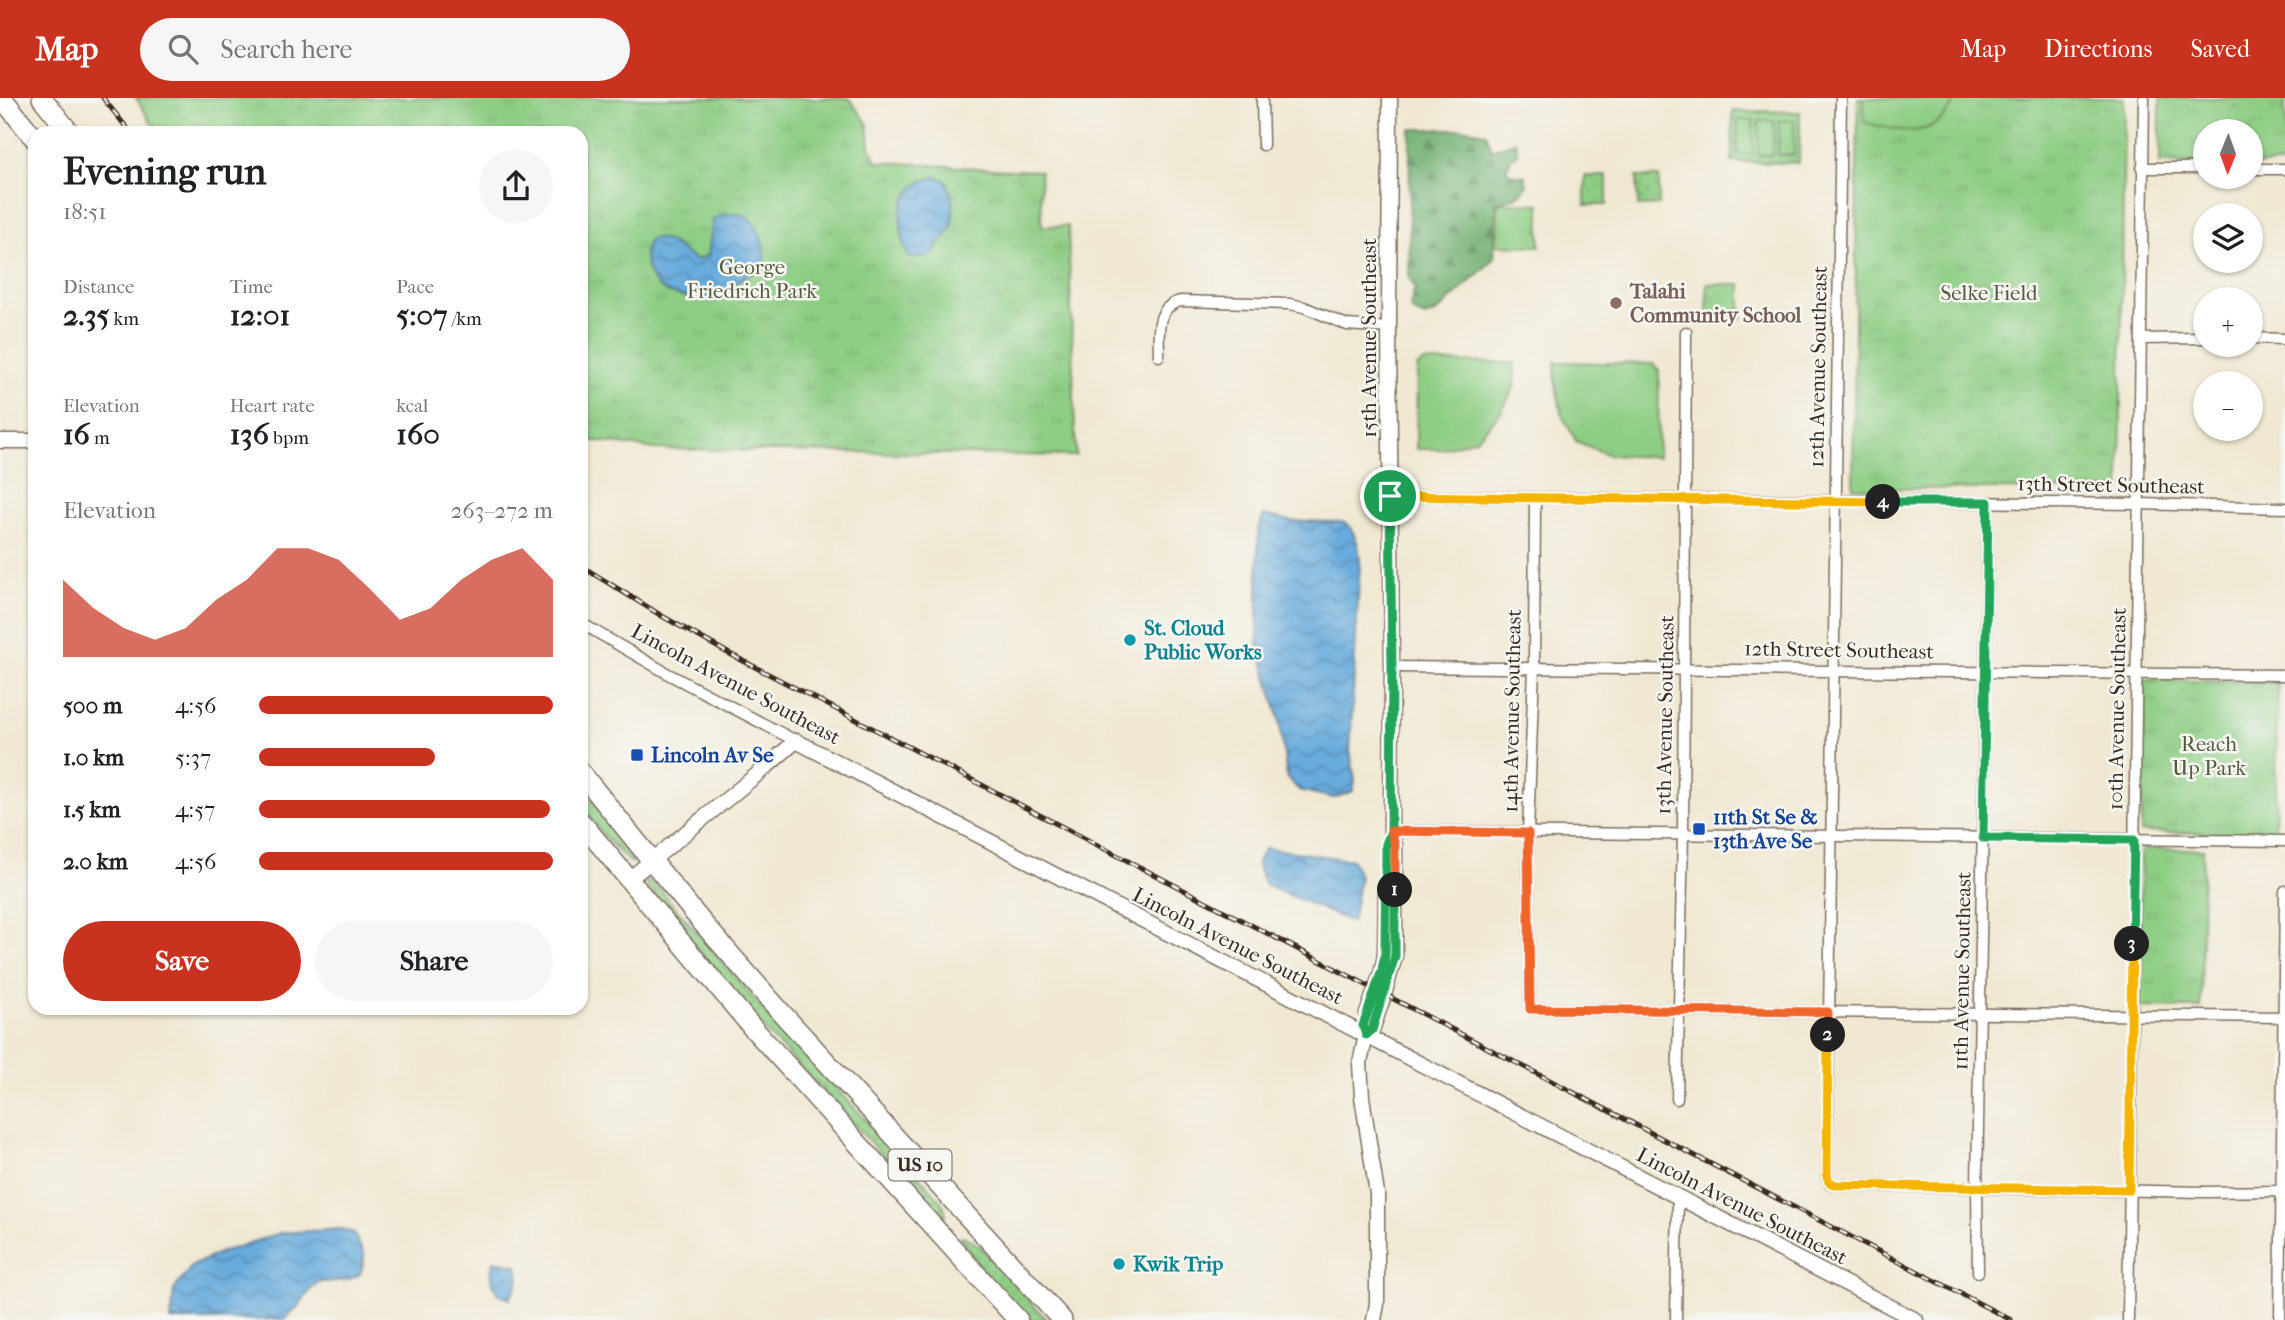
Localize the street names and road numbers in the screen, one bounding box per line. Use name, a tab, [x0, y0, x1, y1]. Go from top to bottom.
street label: 15th Avenue Southeast	[1357, 237, 1381, 438]
street label: 12th Avenue Southeast	[1804, 265, 1832, 468]
street label: 13th Street Southeast	[2017, 471, 2205, 499]
street label: 10th Avenue Southeast	[2103, 607, 2131, 811]
street label: 14th Avenue Southeast	[1498, 609, 1526, 813]
street label: 13th Avenue Southeast	[1651, 614, 1679, 815]
street label: Lincoln Avenue Southeast	[627, 619, 845, 750]
street label: 12th Street Southeast	[1744, 636, 1935, 664]
street label: 11th Avenue Southeast	[1948, 871, 1976, 1071]
street label: Lincoln Avenue Southeast	[1129, 882, 1348, 1010]
street label: Lincoln Avenue Southeast	[1633, 1142, 1852, 1270]
road number: US 10	[888, 1149, 951, 1180]

